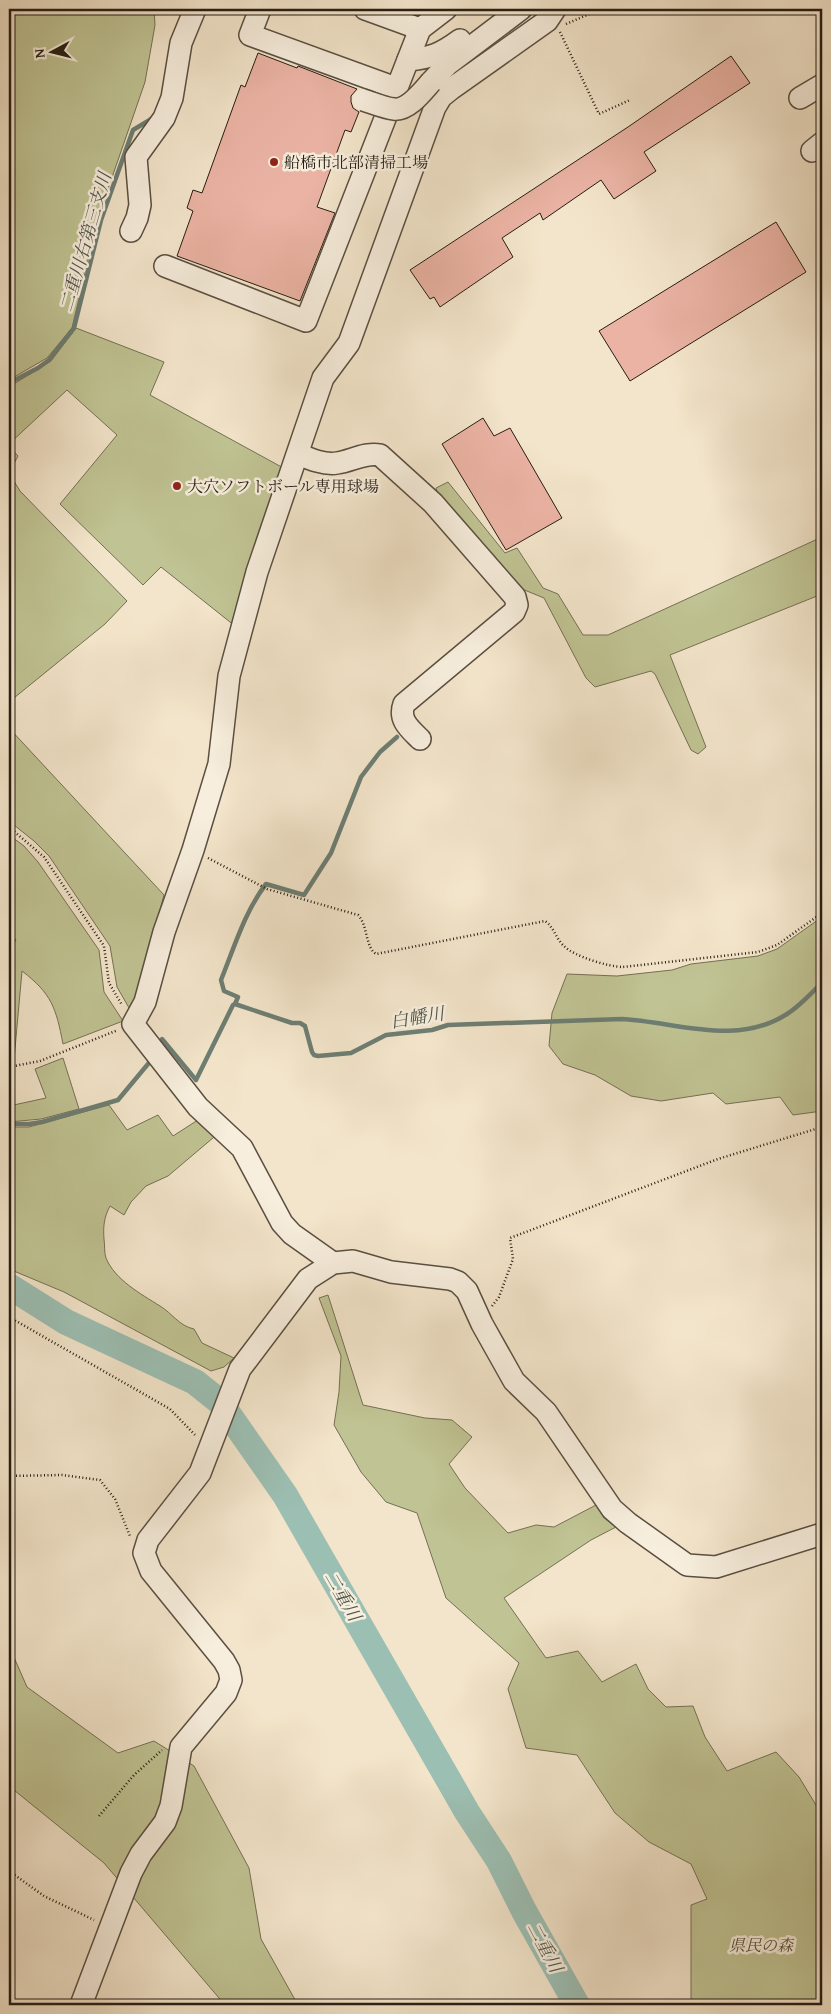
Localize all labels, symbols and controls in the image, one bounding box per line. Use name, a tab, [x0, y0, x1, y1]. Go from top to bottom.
north arrow	[28, 28, 78, 78]
text: N	[29, 47, 50, 59]
place label: 船橋市北部清掃工場	[284, 150, 428, 174]
marker: 船橋市北部清掃工場	[268, 156, 280, 168]
water label: 二重川右第三支川	[52, 167, 118, 315]
place label: 大穴ソフトボール専用球場	[187, 474, 379, 498]
marker: 大穴ソフトボール専用球場	[171, 480, 183, 492]
water label: 白幡川	[388, 999, 448, 1035]
water label: 二重川	[318, 1566, 369, 1628]
water label: 二重川	[520, 1917, 571, 1979]
park label: 県民の森	[729, 1933, 795, 1957]

